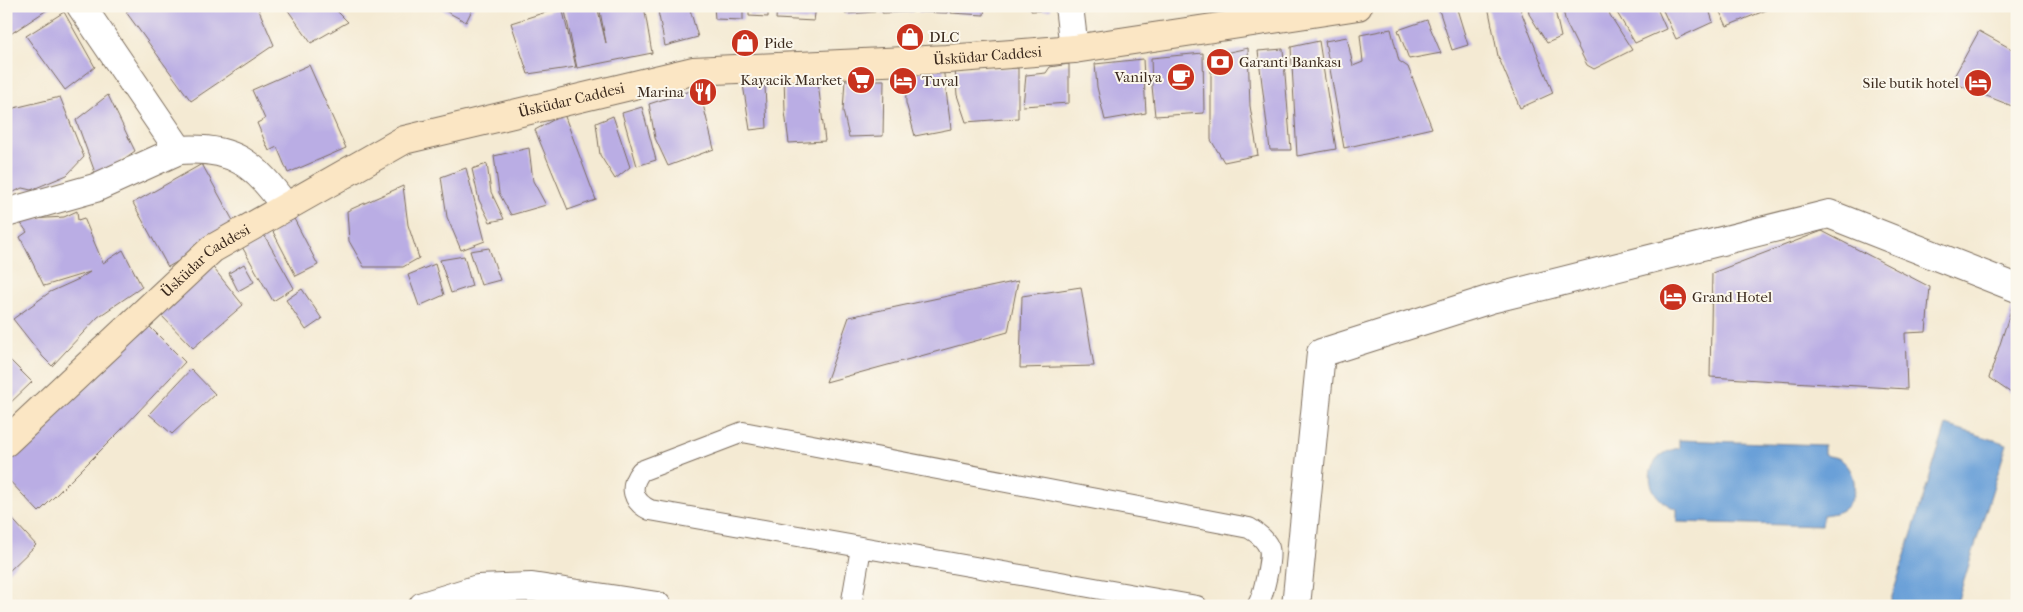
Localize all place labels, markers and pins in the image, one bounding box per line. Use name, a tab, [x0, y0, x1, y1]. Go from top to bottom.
shop icon: DLC	[895, 22, 925, 52]
shop icon: Pide	[730, 28, 760, 58]
place label: DLC	[929, 28, 959, 46]
place label: Pide	[764, 34, 794, 52]
bank icon: Garanti Bankası	[1205, 47, 1235, 77]
place label: Garanti Bankası	[1239, 53, 1342, 71]
cafe icon: Vanilya	[1166, 62, 1196, 92]
supermarket icon: Kayacik Market	[846, 65, 876, 95]
hotel icon: Tuval	[888, 66, 918, 96]
place label: Vanilya	[1114, 68, 1163, 86]
hotel icon: Sile butik hotel	[1963, 68, 1993, 98]
place label: Kayacik Market	[740, 71, 843, 89]
place label: Tuval	[922, 72, 959, 90]
place label: Sile butik hotel	[1863, 74, 1959, 92]
restaurant icon: Marina	[688, 77, 718, 107]
place label: Marina	[637, 83, 685, 101]
hotel icon: Grand Hotel	[1658, 282, 1688, 312]
place label: Grand Hotel	[1692, 288, 1772, 306]

